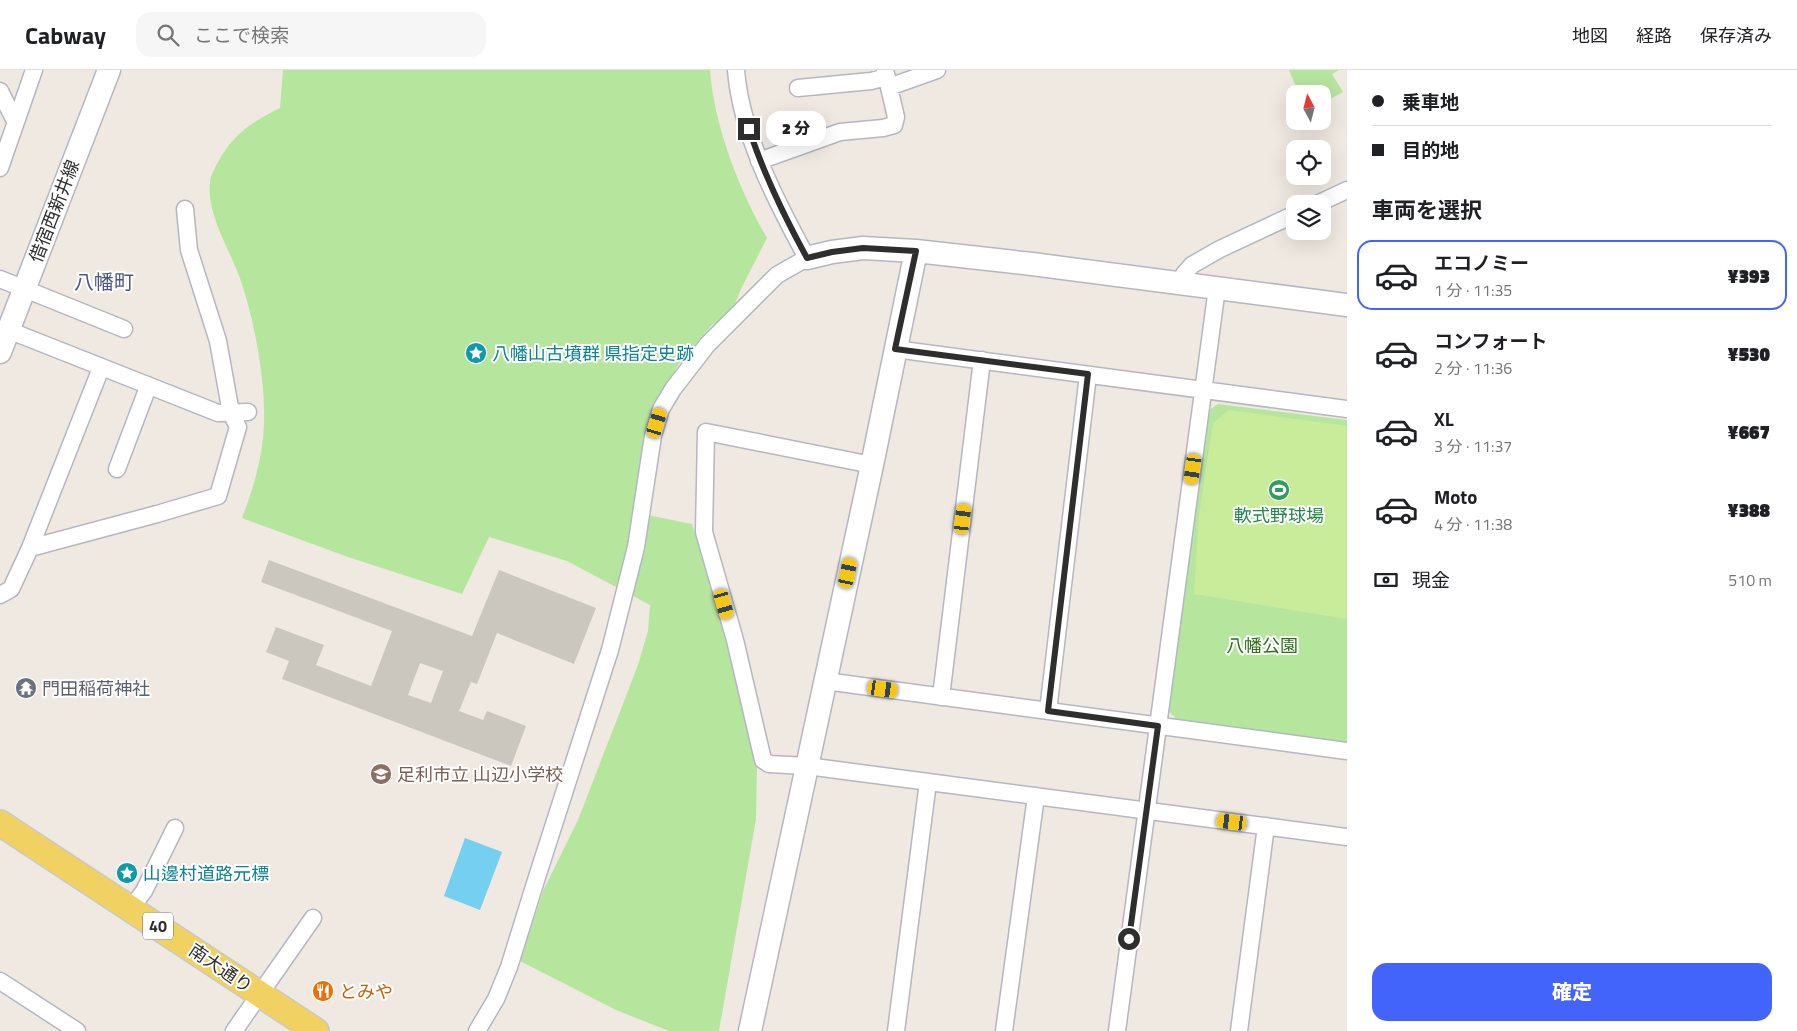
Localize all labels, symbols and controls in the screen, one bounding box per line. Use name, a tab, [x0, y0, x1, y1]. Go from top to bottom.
search box	[136, 12, 486, 57]
text: Cabway	[25, 17, 106, 53]
text: ここで検索	[194, 20, 289, 49]
icon: search	[154, 21, 182, 49]
text: 地図	[1572, 22, 1608, 49]
text: 経路	[1636, 22, 1672, 49]
text: 保存済み	[1700, 22, 1772, 49]
north arrow	[1286, 85, 1331, 130]
map controls	[1286, 85, 1331, 240]
text: 乗車地	[1402, 87, 1459, 116]
callout: 2 分	[766, 112, 826, 146]
text: 2 分	[782, 116, 810, 140]
route end	[738, 118, 760, 140]
text: 目的地	[1402, 135, 1459, 164]
button: locate	[1286, 140, 1331, 185]
street label: 借宿西新井線	[22, 156, 86, 266]
text: 車両を選択	[1372, 193, 1482, 227]
button: layers	[1286, 195, 1331, 240]
text: エコノミー	[1434, 248, 1529, 277]
icon: car	[1374, 253, 1419, 298]
text: ¥393	[1728, 261, 1770, 290]
district label: 八幡町	[74, 266, 134, 297]
text: 1 分 · 11:35	[1434, 278, 1512, 302]
text: コンフォート	[1434, 326, 1547, 355]
icon: car	[1374, 331, 1419, 376]
text: ¥530	[1728, 339, 1770, 368]
place label: 八幡山古墳群 県指定史跡	[492, 340, 694, 367]
place icon: 八幡山古墳群 県指定史跡	[464, 341, 488, 365]
text: 2 分 · 11:36	[1434, 356, 1512, 380]
text: XL	[1434, 404, 1454, 433]
car	[645, 406, 668, 440]
icon: car	[1374, 409, 1419, 454]
text: ¥667	[1728, 417, 1770, 446]
text: 3 分 · 11:37	[1434, 434, 1512, 458]
car	[1183, 453, 1202, 485]
sports icon: 軟式野球場	[1267, 478, 1291, 502]
text: Moto	[1434, 482, 1477, 511]
icon: car	[1374, 487, 1419, 532]
text: ¥388	[1728, 495, 1770, 524]
place label: 軟式野球場	[1234, 502, 1324, 529]
car	[953, 503, 972, 535]
text: 4 分 · 11:38	[1434, 512, 1512, 536]
car	[837, 557, 858, 589]
text: 現金	[1412, 565, 1450, 594]
icon: cash	[1372, 566, 1400, 594]
text: 510 m	[1728, 568, 1772, 592]
car	[712, 588, 735, 620]
park label: 八幡公園	[1226, 632, 1298, 659]
place label: 門田稲荷神社	[42, 675, 150, 702]
temple icon: 門田稲荷神社	[14, 676, 38, 700]
car	[867, 679, 898, 699]
place label: 足利市立 山辺小学校	[397, 761, 563, 788]
school or university icon: 足利市立 山辺小学校	[369, 762, 393, 786]
car	[1216, 813, 1247, 831]
place label: 山邊村道路元標	[143, 860, 269, 887]
place icon: 山邊村道路元標	[115, 861, 139, 885]
road number: 40	[143, 912, 173, 939]
route start	[1118, 928, 1140, 950]
street label: 南大通り	[184, 937, 258, 999]
button: 確定	[1372, 963, 1772, 1021]
place label: とみや	[339, 978, 393, 1005]
restaurant icon: とみや	[311, 979, 335, 1003]

